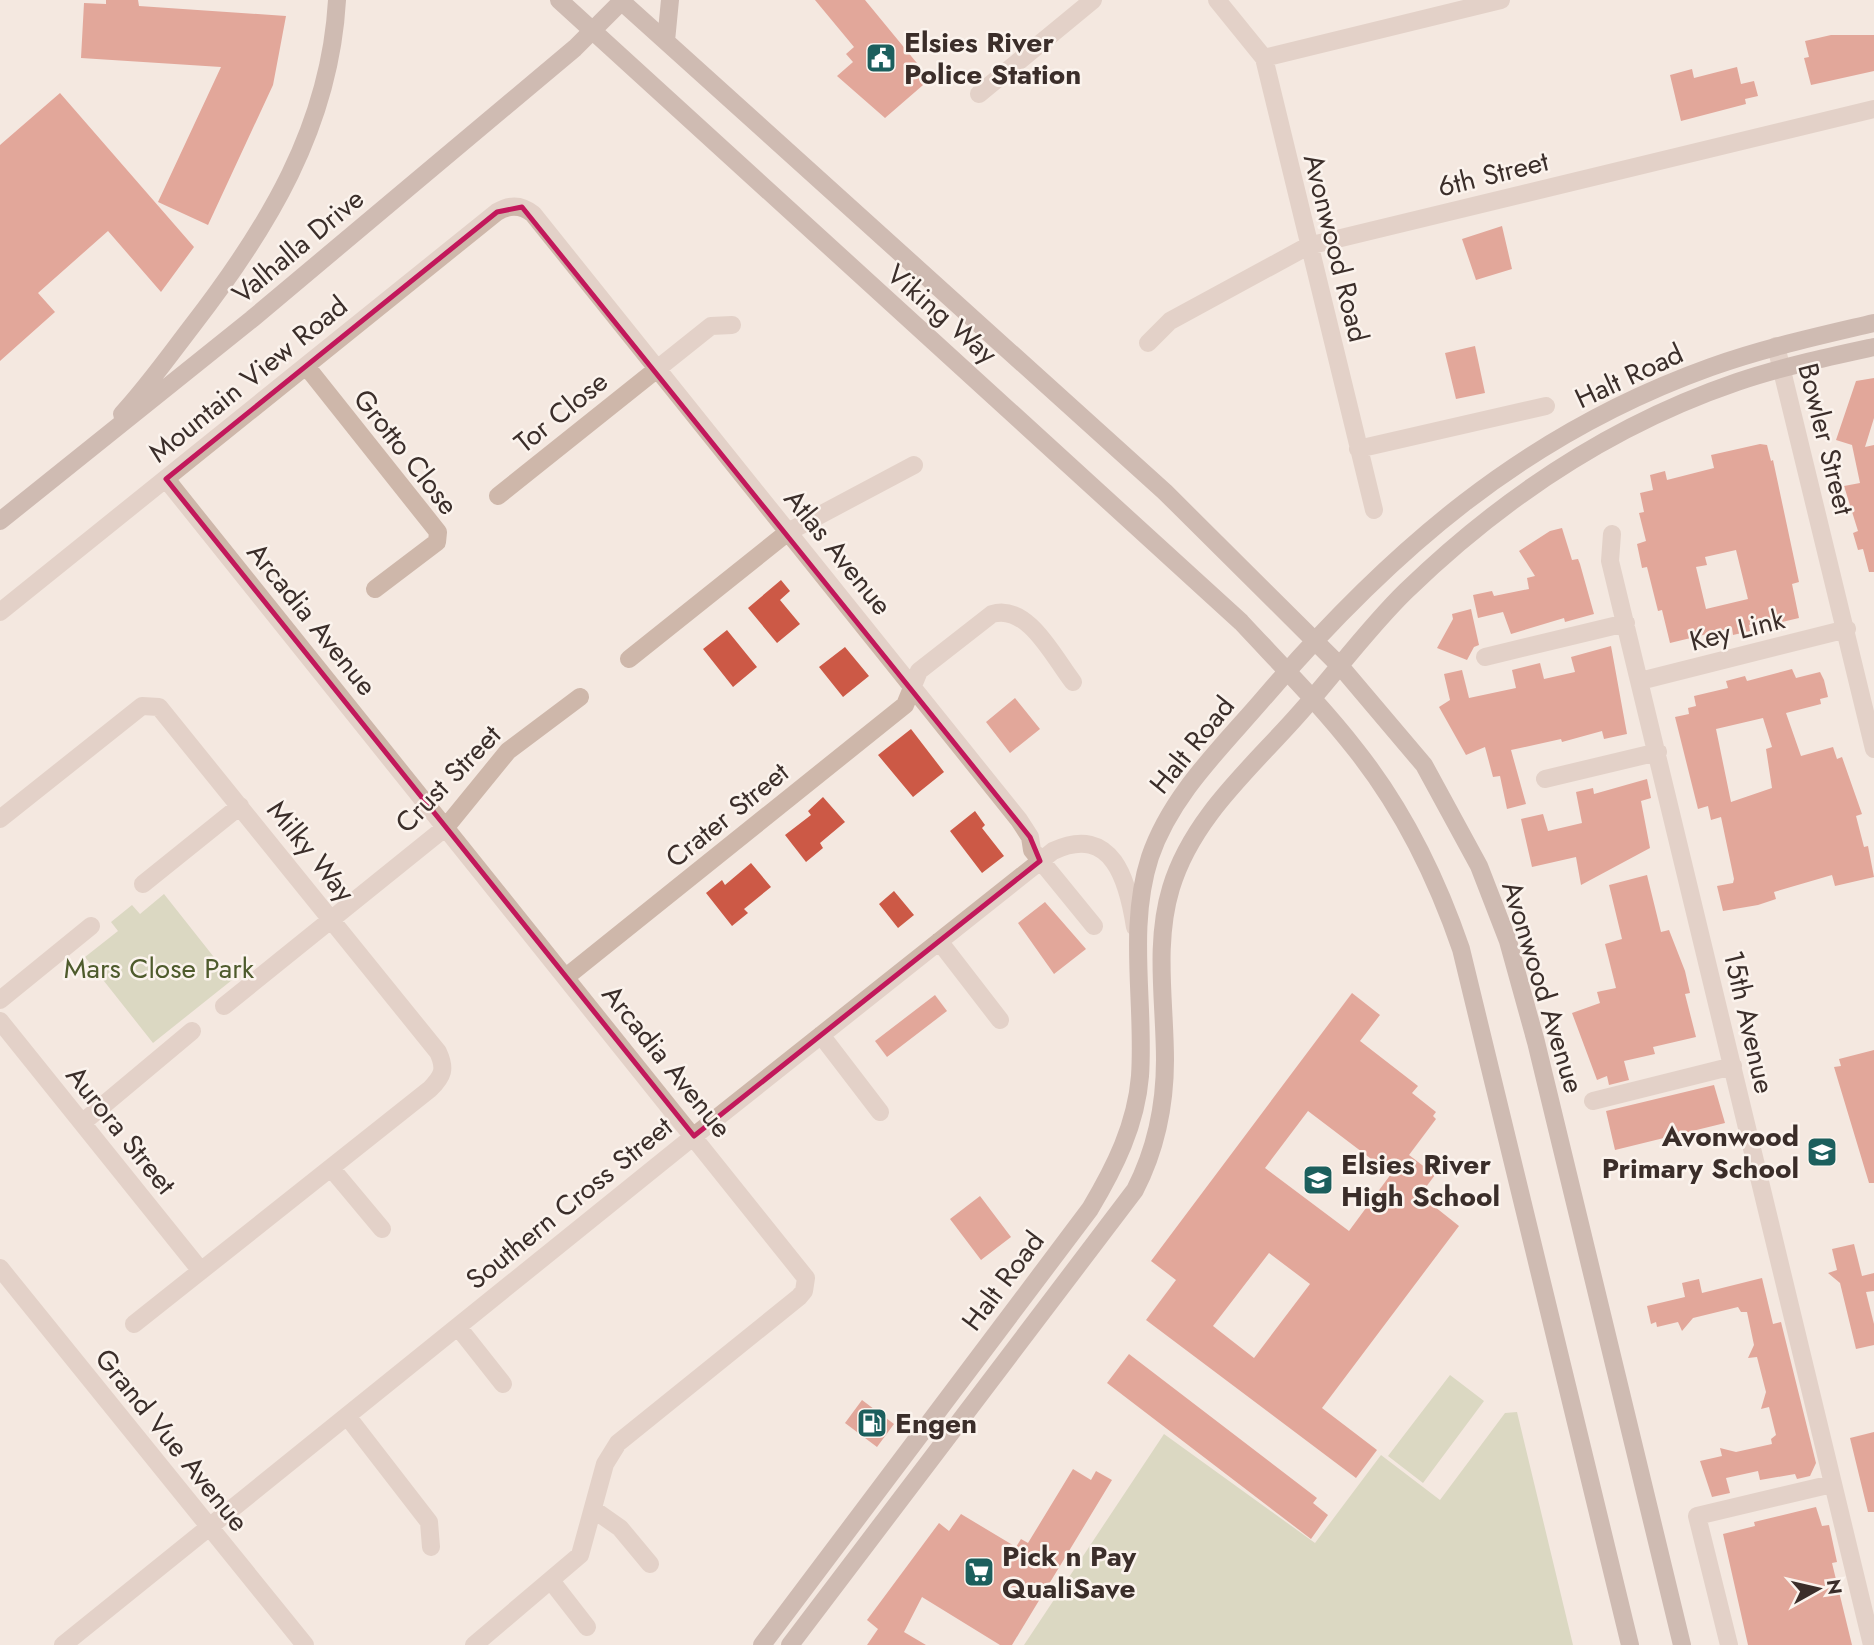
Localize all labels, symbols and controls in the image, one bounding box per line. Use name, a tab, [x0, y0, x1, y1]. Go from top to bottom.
place label: Elsies River Police Station	[904, 22, 1081, 95]
public building icon: Elsies River Police Station	[864, 41, 898, 75]
street label: 6th Street	[1433, 140, 1553, 208]
street label: Avonwood Road	[1293, 150, 1379, 346]
street label: Valhalla Drive	[223, 179, 373, 313]
street label: Viking Way	[878, 254, 1007, 374]
street label: Mountain View Road	[140, 286, 356, 472]
street label: Halt Road	[1568, 333, 1690, 419]
street label: Bowler Street	[1787, 359, 1865, 520]
street label: Tor Close	[505, 361, 617, 463]
street label: Grotto Close	[344, 380, 468, 524]
street label: Atlas Avenue	[774, 480, 902, 624]
street label: Arcadia Avenue	[237, 533, 387, 705]
street label: Key Link	[1685, 598, 1789, 662]
street label: Halt Road	[1140, 687, 1244, 803]
street label: Crust Street	[386, 715, 510, 842]
street label: Crater Street	[657, 752, 798, 878]
street label: Milky Way	[257, 791, 365, 911]
street label: Avonwood Avenue	[1491, 876, 1595, 1098]
street label: 15th Avenue	[1713, 947, 1785, 1097]
park label: Mars Close Park	[64, 948, 255, 989]
street label: Arcadia Avenue	[592, 975, 742, 1147]
street label: Aurora Street	[56, 1057, 186, 1203]
street label: Southern Cross Street	[457, 1107, 681, 1299]
place label: Avonwood Primary School	[1602, 1116, 1799, 1189]
school or university icon: Avonwood Primary School	[1805, 1135, 1839, 1169]
place label: Elsies River High School	[1341, 1144, 1500, 1217]
school or university icon: Elsies River High School	[1301, 1163, 1335, 1197]
street label: Halt Road	[952, 1223, 1054, 1339]
street label: Grand Vue Avenue	[85, 1340, 259, 1540]
place label: Engen	[895, 1403, 977, 1444]
fuel station icon: Engen	[855, 1406, 889, 1440]
place label: Pick n Pay QualiSave	[1002, 1536, 1137, 1609]
north arrow	[1783, 1554, 1853, 1624]
supermarket icon: Pick n Pay QualiSave	[962, 1555, 996, 1589]
text: N	[1820, 1577, 1849, 1596]

